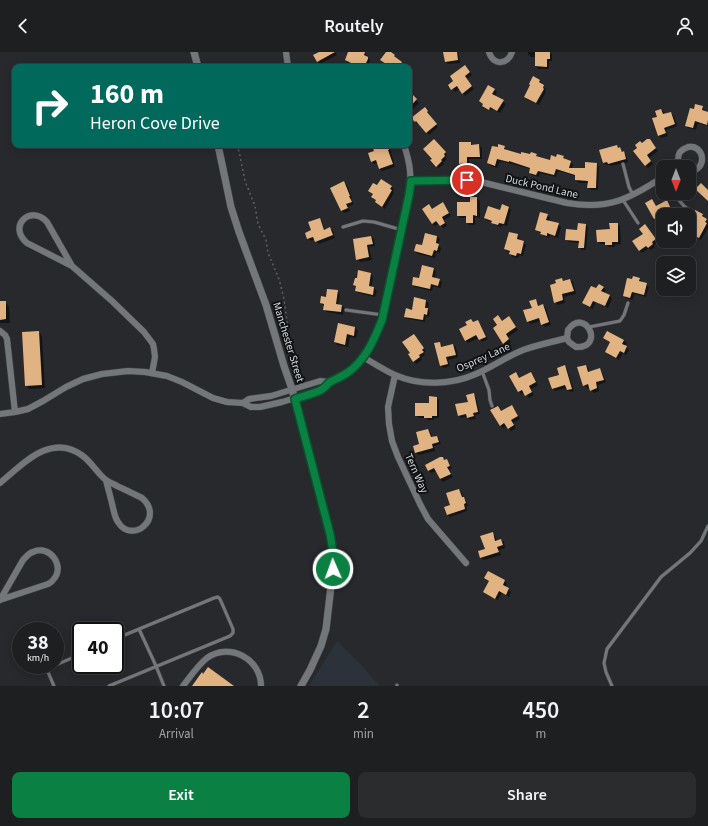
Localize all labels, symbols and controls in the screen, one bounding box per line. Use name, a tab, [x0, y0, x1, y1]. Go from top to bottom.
text: Routely	[324, 14, 384, 39]
icon: back	[12, 15, 34, 37]
icon: person	[674, 15, 696, 37]
text: 160 m	[90, 74, 164, 114]
icon: right	[24, 80, 76, 132]
text: Heron Cove Drive	[90, 111, 220, 136]
north arrow	[656, 160, 696, 200]
map controls	[656, 160, 696, 296]
pin	[450, 163, 484, 197]
icon: arrive	[456, 169, 478, 191]
street label: Duck Pond Lane	[504, 171, 580, 202]
button: sound	[656, 208, 696, 248]
button: layers	[656, 256, 696, 296]
street label: Manchester Street	[269, 300, 308, 384]
street label: Osprey Lane	[454, 339, 513, 376]
street label: Tern Way	[401, 451, 432, 495]
position arrow	[312, 548, 354, 590]
speed limit sign: 40	[72, 622, 124, 674]
text: 38	[27, 629, 49, 657]
text: km/h	[27, 651, 49, 665]
text: 10:07	[149, 693, 204, 728]
text: 2	[357, 693, 370, 728]
text: 450	[523, 693, 559, 728]
text: Arrival	[159, 725, 194, 743]
text: min	[353, 725, 374, 743]
text: m	[536, 725, 546, 743]
button: Exit	[12, 772, 350, 818]
button: Share	[358, 772, 696, 818]

